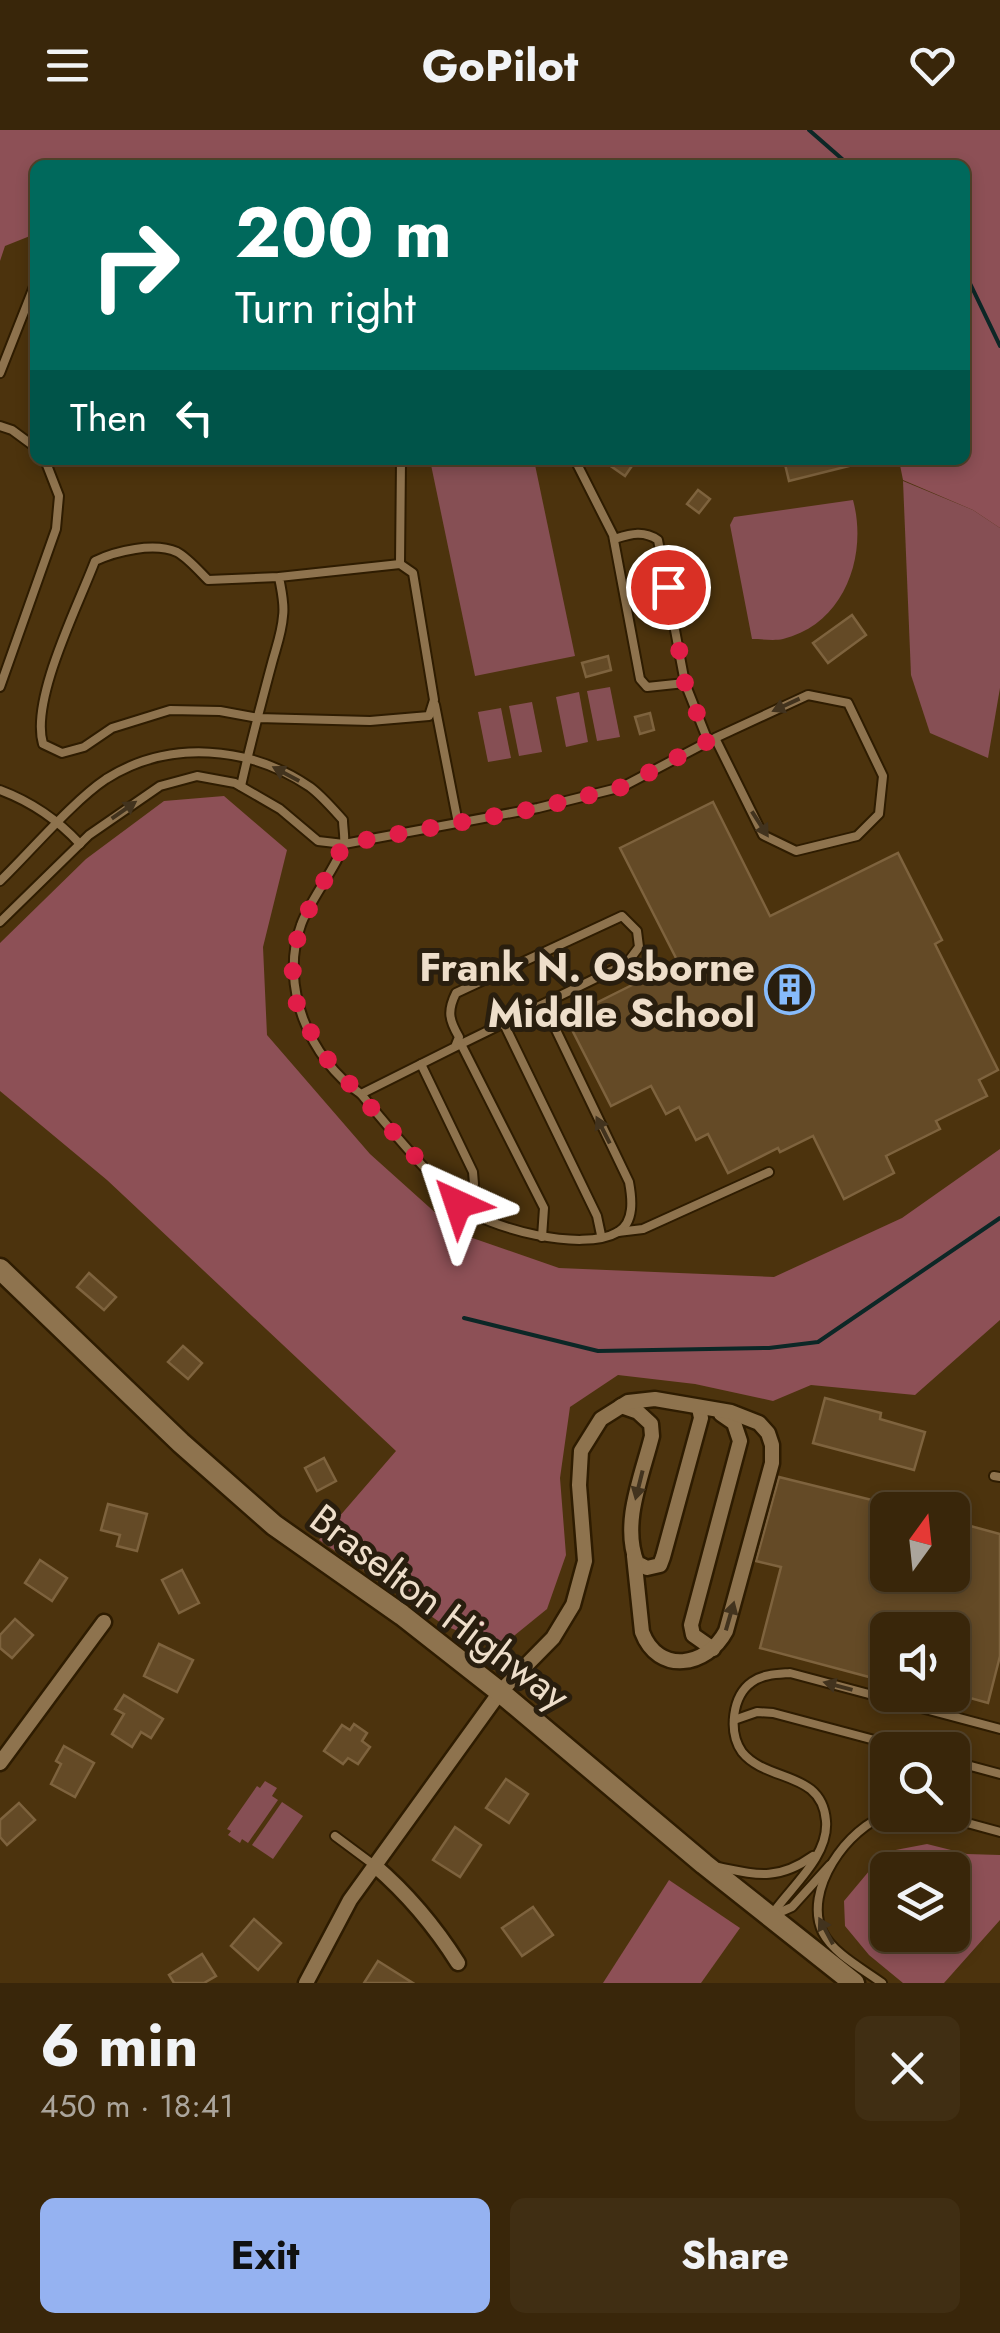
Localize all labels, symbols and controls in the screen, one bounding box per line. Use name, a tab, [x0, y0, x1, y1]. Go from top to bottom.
text: GoPilot	[422, 33, 578, 98]
icon: menu	[40, 38, 95, 93]
icon: heart	[905, 38, 960, 93]
text: 200 m	[235, 182, 452, 283]
icon: right	[70, 200, 200, 330]
text: Turn right	[235, 275, 416, 340]
text: Then	[70, 390, 147, 445]
icon: left	[167, 390, 222, 445]
pin	[626, 545, 711, 630]
icon: arrive	[641, 560, 696, 615]
one-way arrow	[771, 697, 800, 714]
one-way arrow	[272, 765, 301, 782]
one-way arrow	[111, 801, 137, 820]
one-way arrow	[750, 810, 769, 838]
place label: Frank N. Osborne Middle School	[419, 938, 755, 1042]
building icon: Frank N. Osborne Middle School	[764, 964, 816, 1016]
one-way arrow	[595, 1115, 612, 1144]
position arrow	[406, 1152, 510, 1256]
one-way arrow	[631, 1470, 647, 1501]
street label: Braselton Highway	[298, 1490, 582, 1724]
north arrow	[870, 1492, 970, 1592]
map controls	[870, 1492, 970, 1952]
one-way arrow	[723, 1600, 739, 1631]
button: sound	[870, 1612, 970, 1712]
one-way arrow	[822, 1678, 853, 1694]
button: search	[870, 1732, 970, 1832]
button: layers	[870, 1852, 970, 1952]
one-way arrow	[818, 1917, 835, 1945]
text: 6 min	[40, 2002, 198, 2089]
button: close	[855, 2016, 960, 2121]
text: 450 m · 18:41	[40, 2083, 234, 2129]
button: Exit	[40, 2198, 490, 2313]
button: Share	[510, 2198, 960, 2313]

